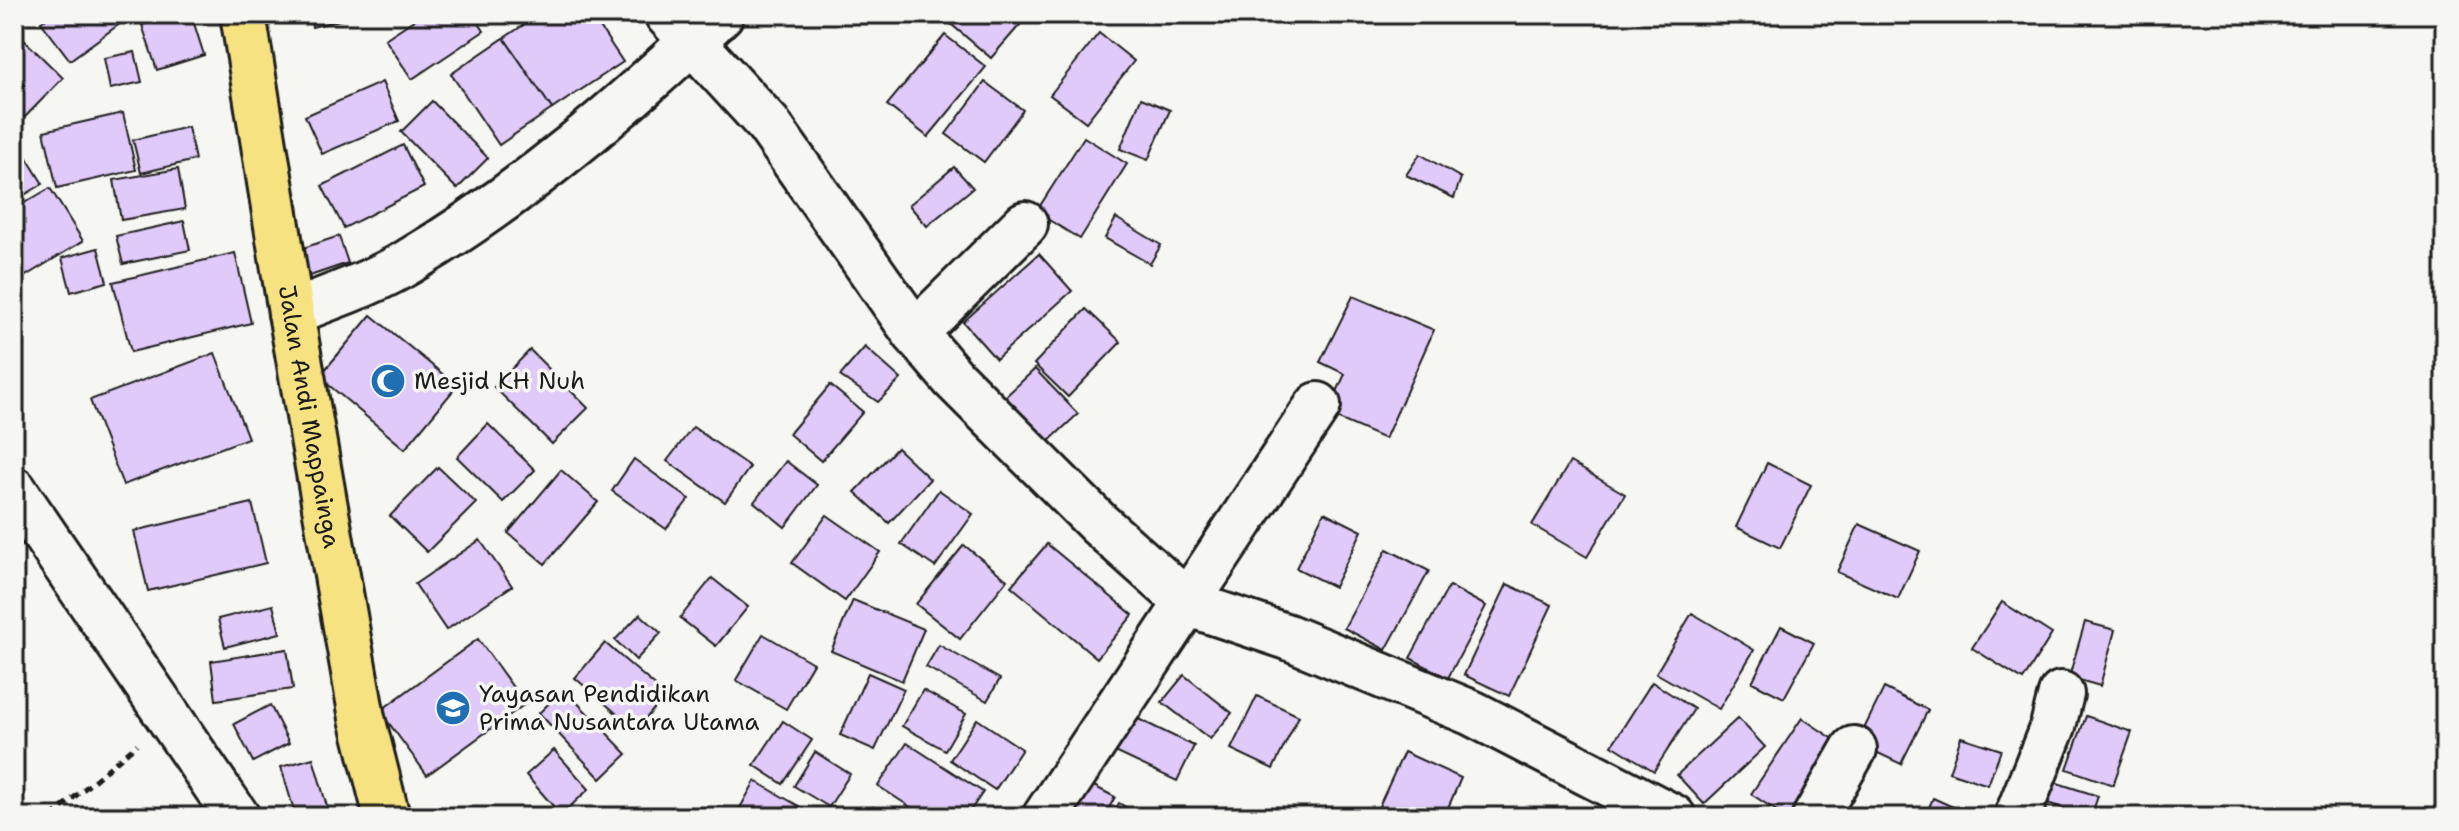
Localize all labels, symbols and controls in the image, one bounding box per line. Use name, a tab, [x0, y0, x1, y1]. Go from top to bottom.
street label: Jalan Andi Mappainga	[271, 283, 348, 551]
mosque icon: Mesjid KH Nuh	[369, 362, 407, 400]
place label: Mesjid KH Nuh	[414, 365, 585, 397]
place label: Yayasan Pendidikan Prima Nusantara Utama	[479, 678, 760, 738]
school or university icon: Yayasan Pendidikan Prima Nusantara Utama	[434, 689, 472, 727]

